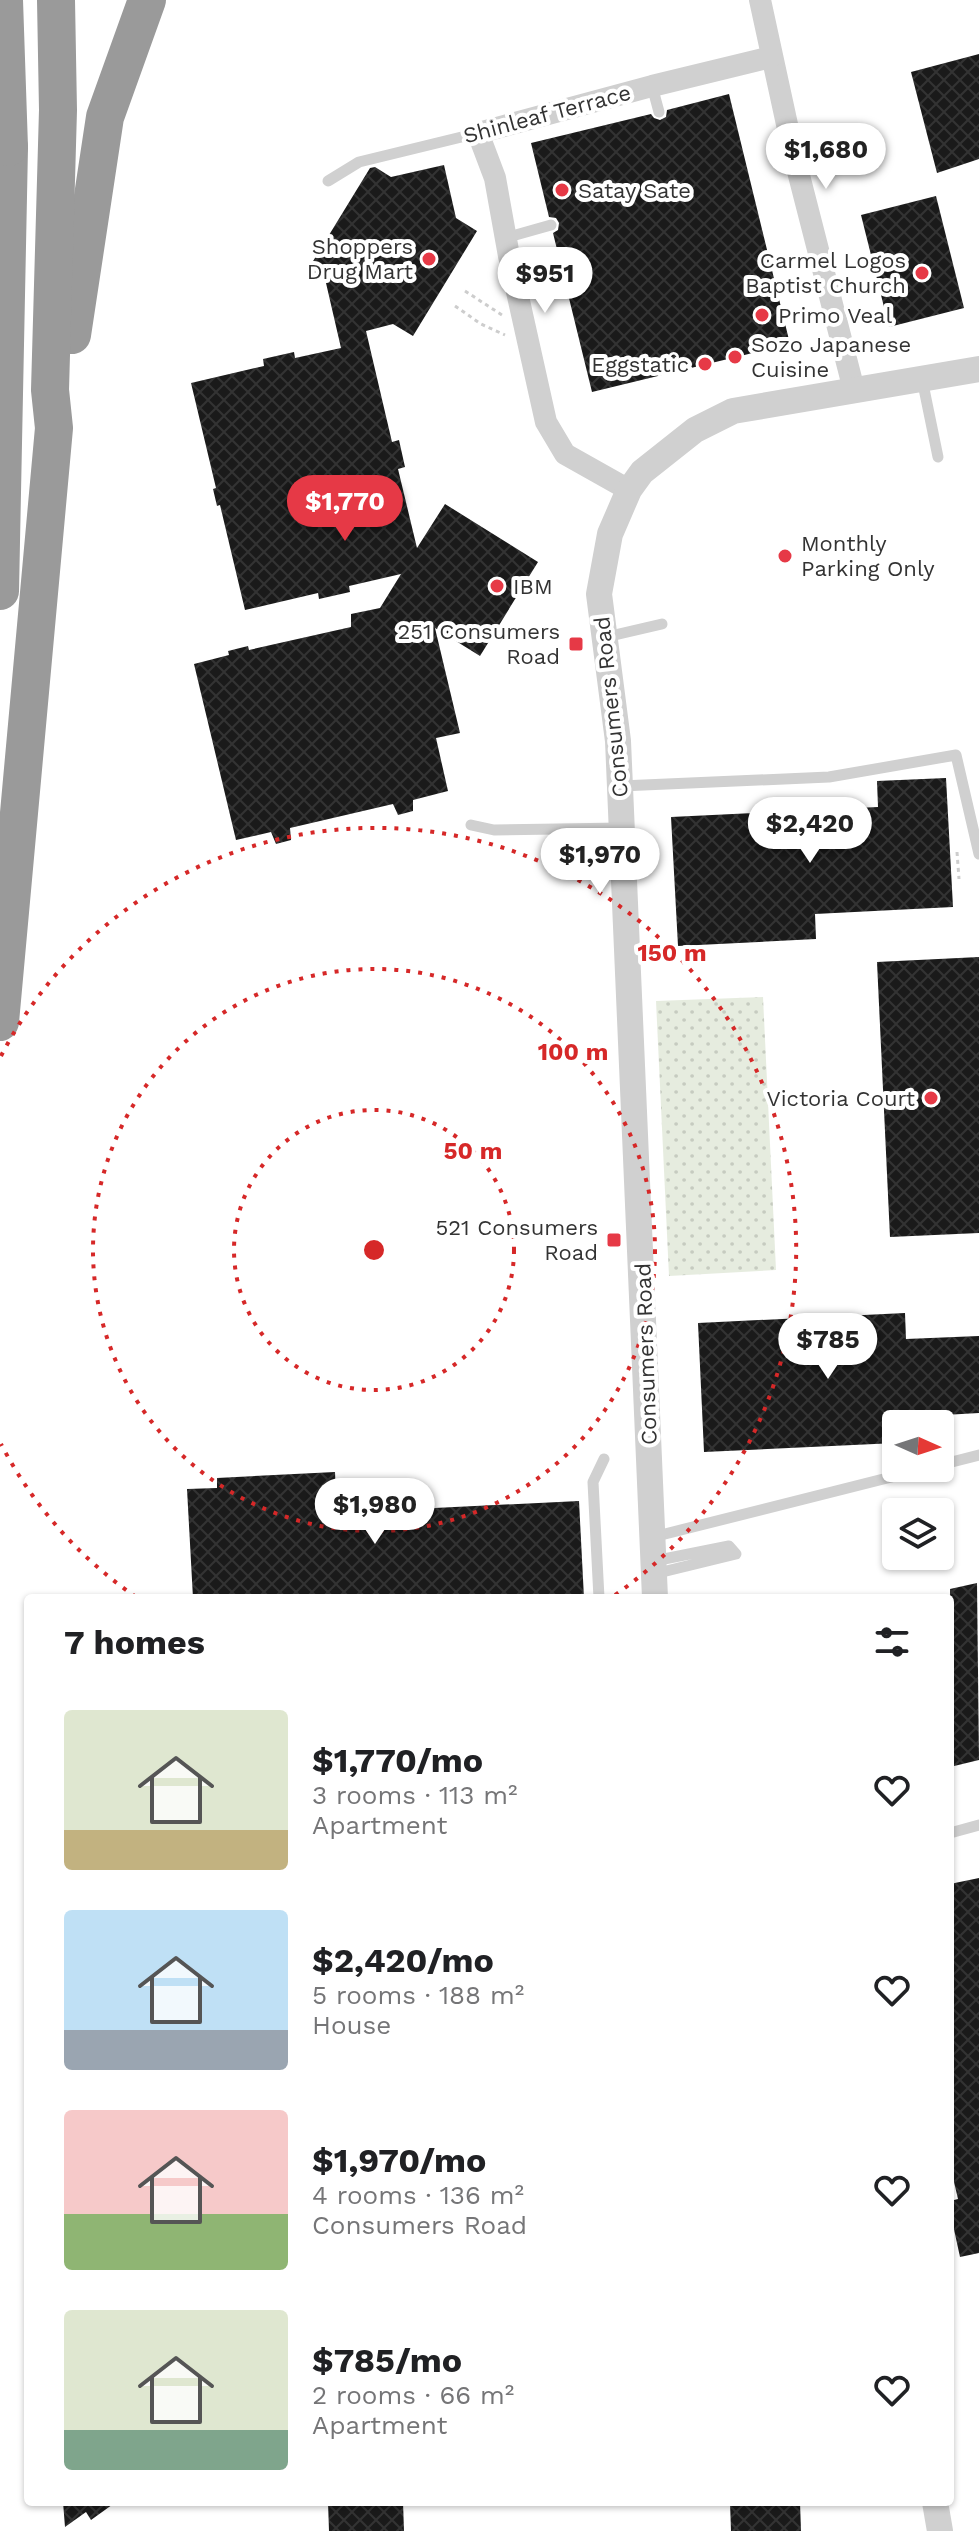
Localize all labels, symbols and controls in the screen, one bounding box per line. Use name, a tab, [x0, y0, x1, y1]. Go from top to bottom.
street label: Shinleaf Terrace	[461, 80, 633, 148]
pin: $1,680	[761, 123, 891, 191]
text: $1,680	[784, 134, 868, 164]
place label: Satay Sate	[578, 178, 691, 203]
marker: Satay Sate	[553, 181, 571, 199]
place label: Shoppers Drug Mart	[307, 234, 413, 284]
pin: $951	[498, 247, 592, 315]
place label: Carmel Logos Baptist Church	[745, 248, 906, 298]
marker: Shoppers Drug Mart	[420, 250, 438, 268]
text: $951	[516, 258, 574, 288]
marker: Carmel Logos Baptist Church	[913, 264, 931, 282]
place label: Primo Veal	[778, 303, 893, 328]
marker: Primo Veal	[753, 306, 771, 324]
place label: Sozo Japanese Cuisine	[751, 332, 911, 382]
marker: Sozo Japanese Cuisine	[726, 348, 744, 366]
place label: Eggstatic	[591, 352, 689, 377]
marker: Eggstatic	[696, 355, 714, 373]
pin: $1,770	[280, 475, 410, 543]
text: $1,770	[305, 486, 385, 516]
place label: Monthly Parking Only	[801, 531, 935, 581]
marker: Monthly Parking Only	[776, 547, 794, 565]
place label: IBM	[513, 574, 553, 599]
marker: IBM	[488, 577, 506, 595]
street label: Consumers Road	[589, 615, 633, 799]
place label: 251 Consumers Road	[397, 619, 560, 669]
marker: 251 Consumers Road	[567, 635, 585, 653]
pin: $2,420	[745, 797, 875, 865]
text: $2,420	[766, 808, 854, 838]
pin: $1,970	[535, 828, 665, 896]
text: $1,970	[559, 839, 641, 869]
text: 150 m	[637, 939, 707, 967]
text: 100 m	[538, 1038, 608, 1066]
place label: Victoria Court	[766, 1086, 915, 1111]
marker: Victoria Court	[922, 1089, 940, 1107]
text: 50 m	[444, 1137, 502, 1165]
place label: 521 Consumers Road	[435, 1215, 598, 1265]
marker: 521 Consumers Road	[605, 1231, 623, 1249]
centre of rings	[360, 1236, 388, 1264]
street label: Consumers Road	[630, 1263, 662, 1445]
pin: $785	[781, 1313, 875, 1381]
text: $785	[796, 1324, 860, 1354]
north arrow	[882, 1410, 954, 1482]
map controls	[882, 1410, 954, 1570]
pin: $1,980	[310, 1478, 440, 1546]
text: $1,980	[333, 1489, 417, 1519]
button: layers	[882, 1498, 954, 1570]
icon: filters	[870, 1620, 914, 1664]
text: 7 homes	[64, 1622, 205, 1662]
text: $1,770/mo	[312, 1740, 483, 1780]
icon: home	[128, 1742, 224, 1838]
icon: heart	[870, 1768, 914, 1812]
text: 3 rooms · 113 m²	[312, 1780, 518, 1810]
text: Apartment	[312, 1810, 448, 1840]
text: $2,420/mo	[312, 1940, 494, 1980]
icon: home	[128, 1942, 224, 2038]
icon: heart	[870, 1968, 914, 2012]
text: 5 rooms · 188 m²	[312, 1980, 524, 2010]
text: House	[312, 2010, 391, 2040]
text: $1,970/mo	[312, 2140, 486, 2180]
icon: home	[128, 2142, 224, 2238]
icon: heart	[870, 2168, 914, 2212]
text: 4 rooms · 136 m²	[312, 2180, 524, 2210]
text: Consumers Road	[312, 2210, 527, 2240]
text: $785/mo	[312, 2340, 462, 2380]
icon: home	[128, 2342, 224, 2438]
icon: heart	[870, 2368, 914, 2412]
text: 2 rooms · 66 m²	[312, 2380, 514, 2410]
text: Apartment	[312, 2410, 448, 2440]

